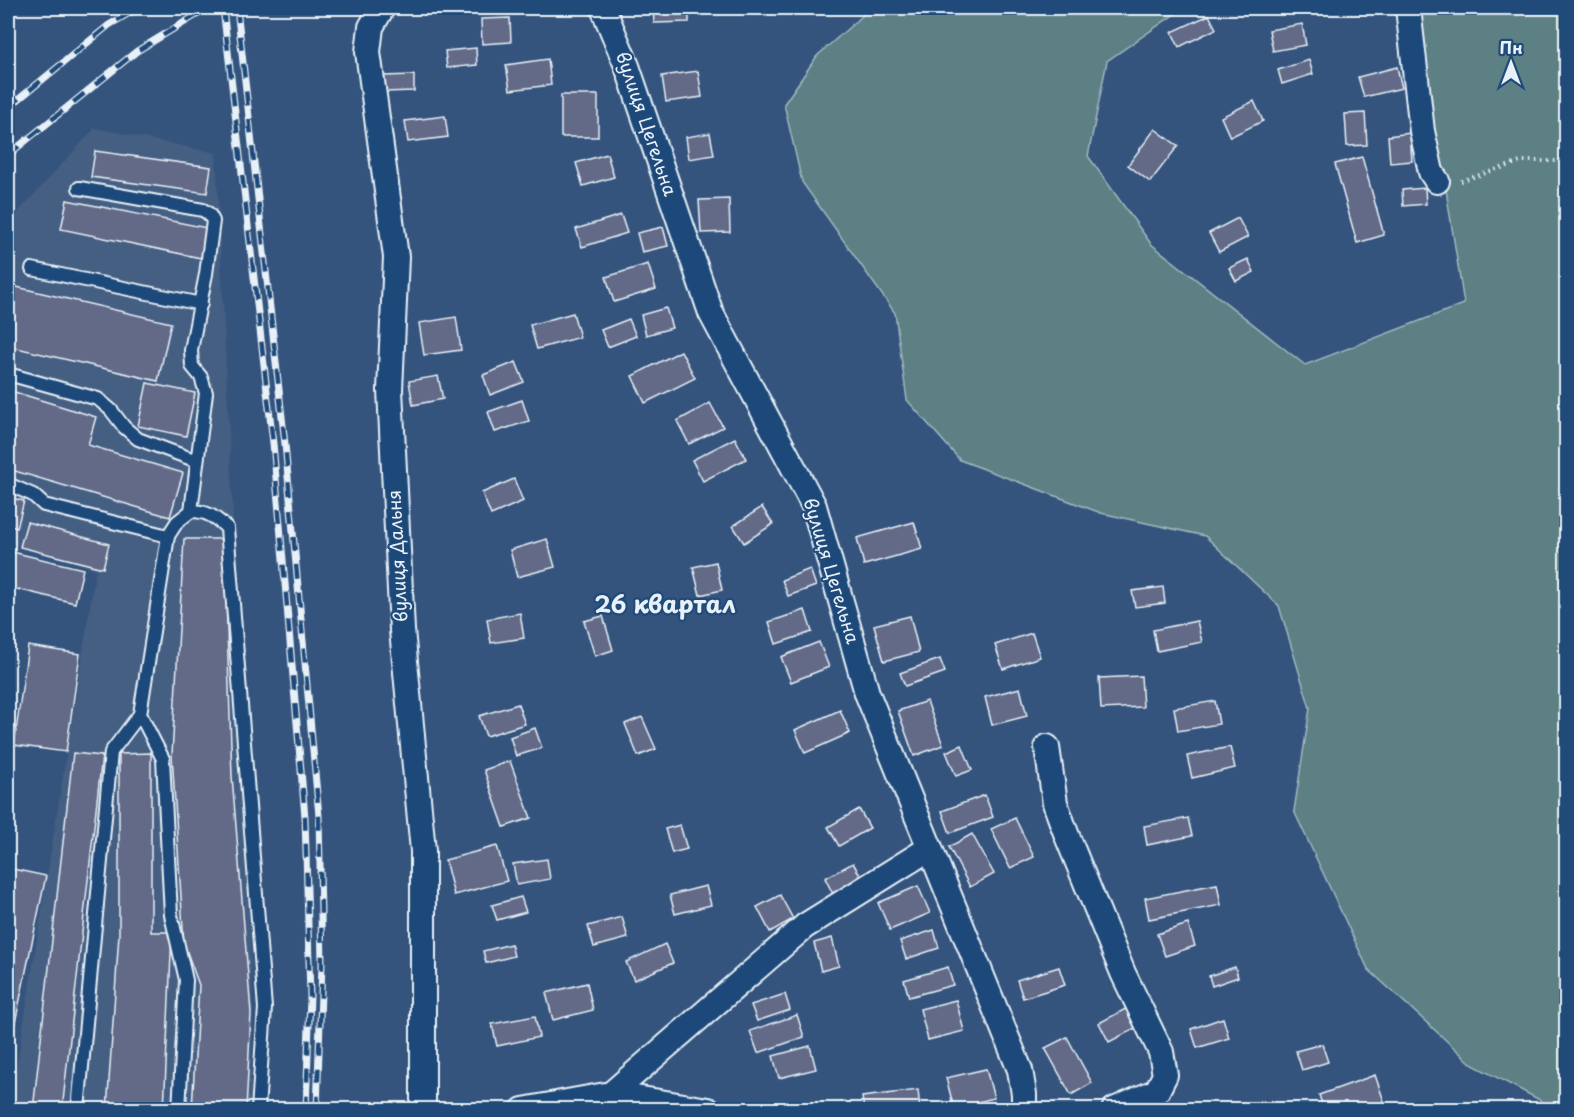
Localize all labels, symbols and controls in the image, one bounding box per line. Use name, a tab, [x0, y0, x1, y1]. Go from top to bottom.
north arrow	[1481, 33, 1541, 93]
text: Пн	[1499, 35, 1523, 59]
street label: вулиця Цегельна	[610, 48, 685, 200]
street label: вулиця Дальня	[380, 489, 413, 623]
street label: вулиця Цегельна	[797, 494, 868, 647]
district label: 26 квартал	[594, 585, 736, 621]

